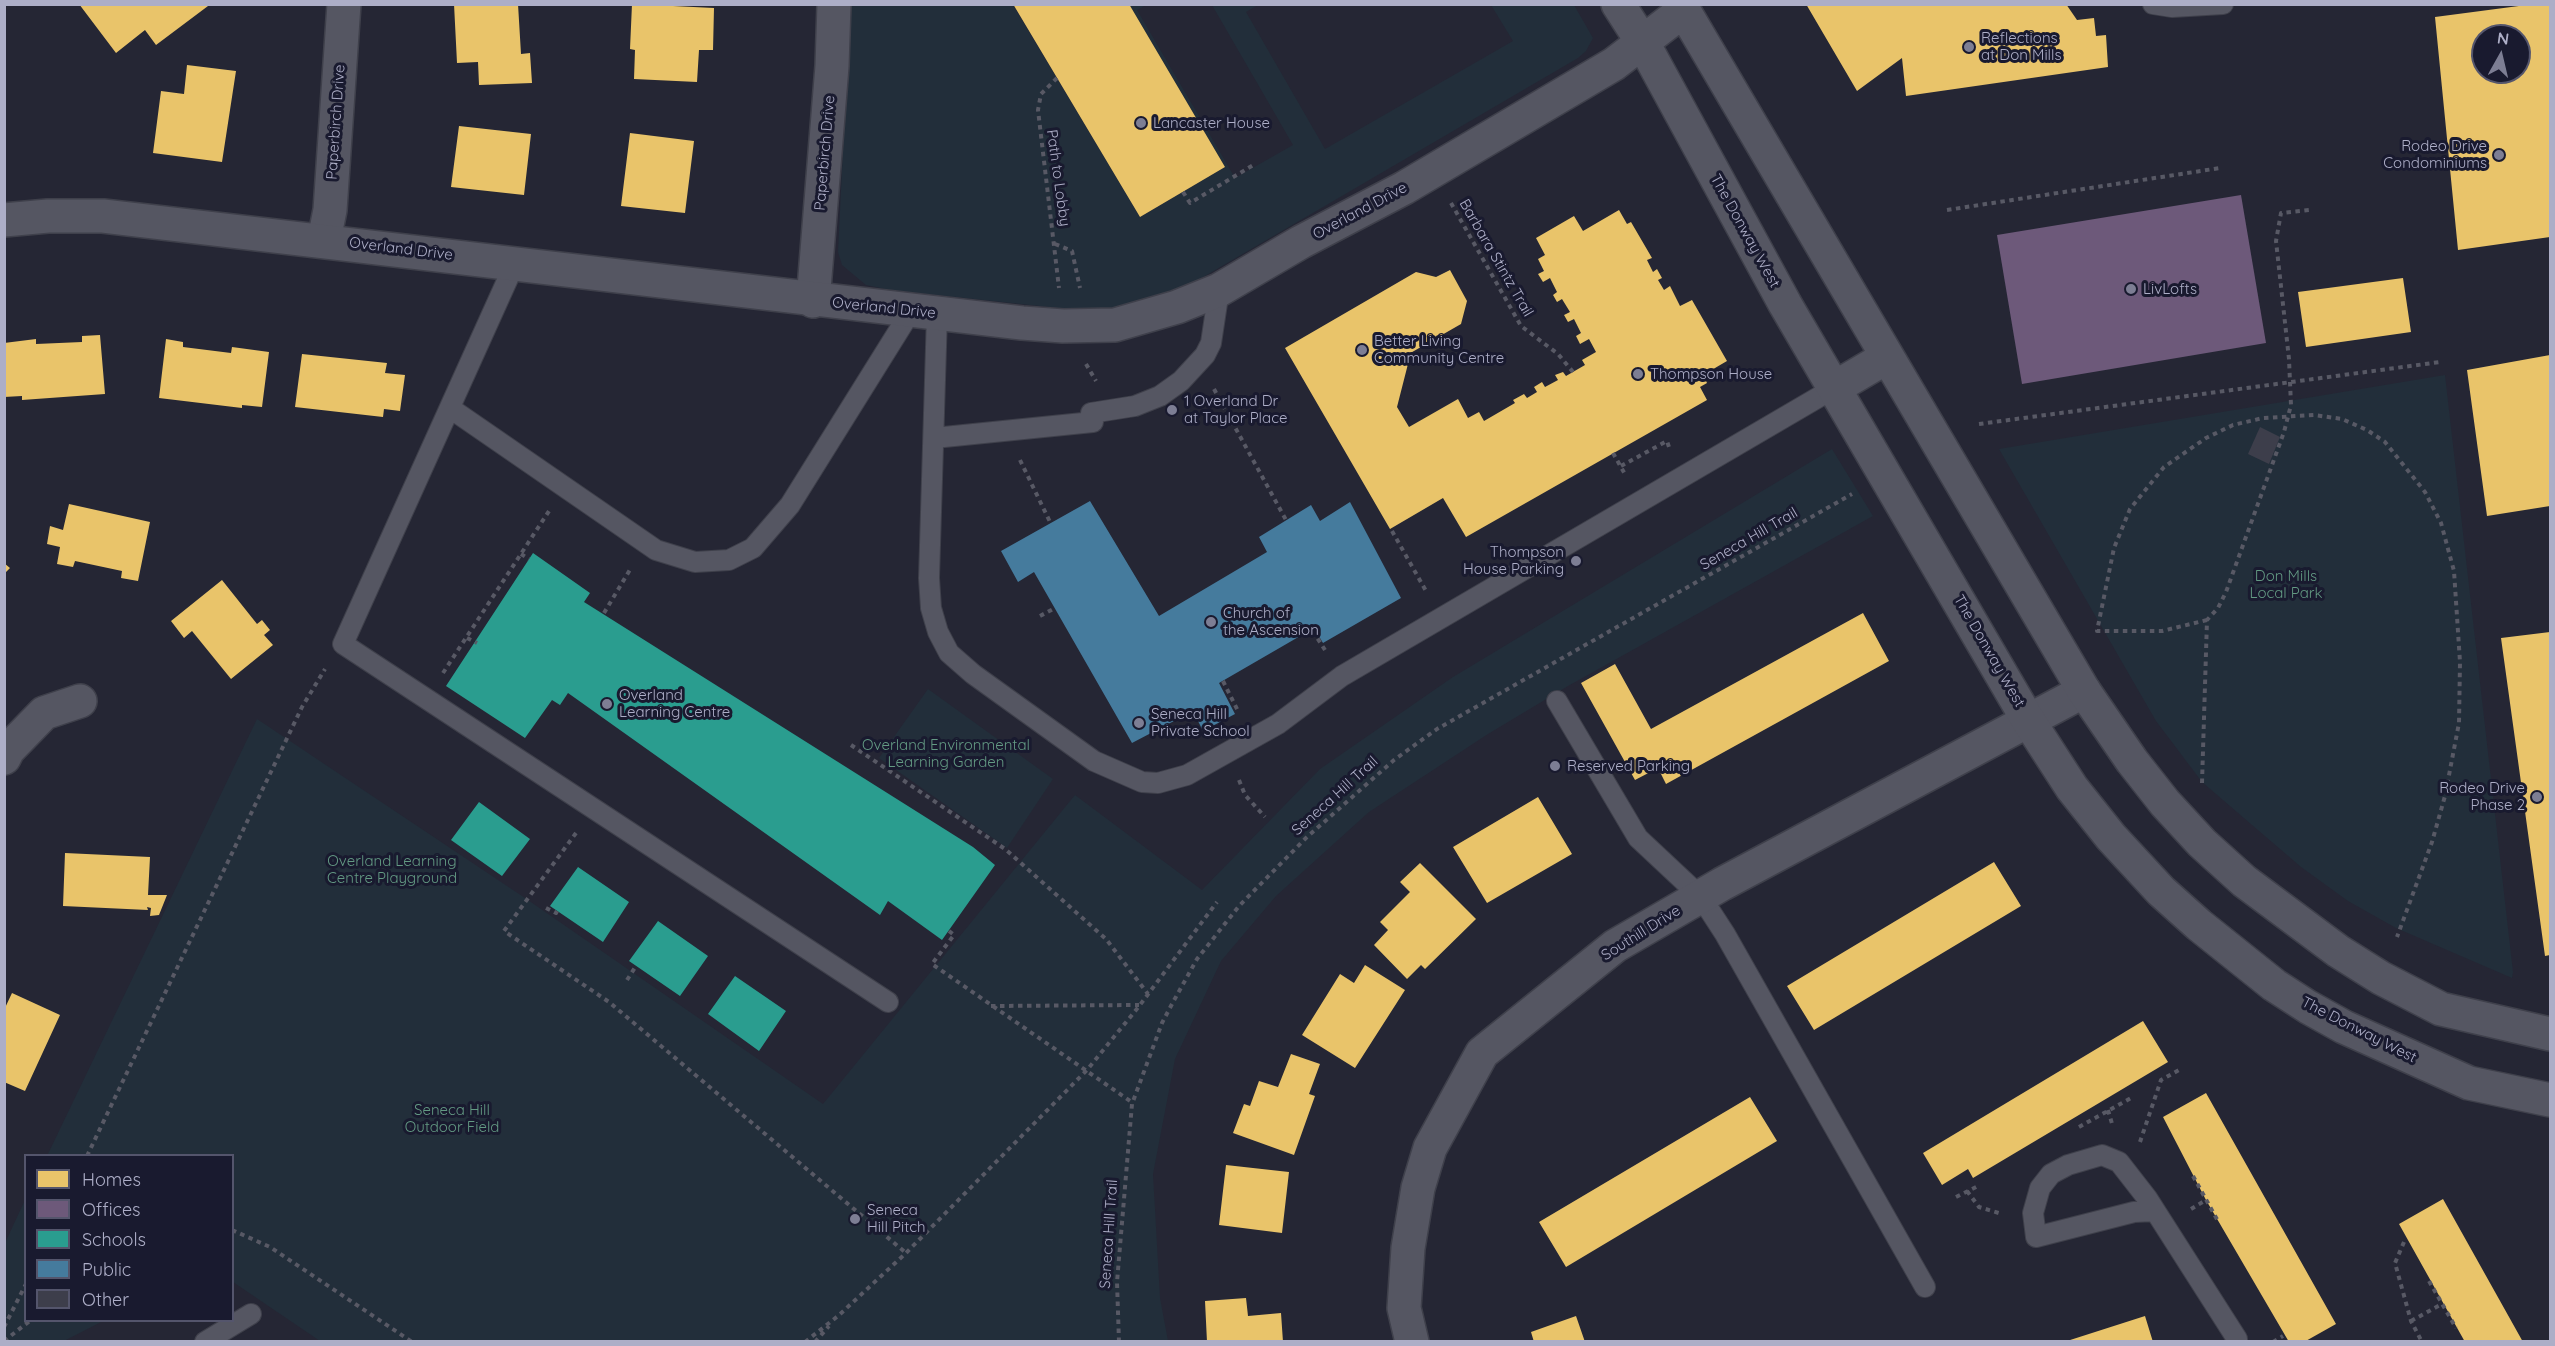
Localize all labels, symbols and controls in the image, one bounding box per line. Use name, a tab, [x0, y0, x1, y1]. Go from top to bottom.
north arrow	[2471, 24, 2531, 84]
text: N	[2496, 27, 2510, 49]
place label: Reflections at Don Mills	[1981, 29, 2062, 64]
marker: Reflections at Don Mills	[1962, 40, 1976, 54]
street label: Paperbirch Drive	[323, 64, 349, 180]
street label: Paperbirch Drive	[811, 95, 839, 211]
place label: Lancaster House	[1153, 114, 1270, 132]
marker: Lancaster House	[1134, 116, 1148, 130]
street label: Path to Lobby	[1042, 128, 1074, 228]
place label: Rodeo Drive Condominiums	[2383, 137, 2487, 172]
marker: Rodeo Drive Condominiums	[2492, 148, 2506, 162]
street label: The Donway West	[1706, 171, 1784, 291]
street label: Overland Drive	[1310, 179, 1410, 243]
street label: Barbara Stintz Trail	[1455, 196, 1537, 320]
street label: Overland Drive	[348, 234, 454, 264]
place label: LivLofts	[2143, 280, 2197, 298]
marker: LivLofts	[2124, 282, 2138, 296]
street label: Overland Drive	[831, 294, 937, 322]
place label: Better Living Community Centre	[1374, 332, 1504, 367]
marker: Better Living Community Centre	[1355, 343, 1369, 357]
place label: Thompson House	[1650, 365, 1772, 383]
marker: Thompson House	[1631, 367, 1645, 381]
place label: 1 Overland Dr at Taylor Place	[1184, 392, 1287, 427]
marker: 1 Overland Dr at Taylor Place	[1165, 403, 1179, 417]
street label: Seneca Hill Trail	[1697, 504, 1801, 574]
place label: Thompson House Parking	[1463, 543, 1564, 578]
marker: Thompson House Parking	[1569, 554, 1583, 568]
park label: Don Mills Local Park	[2249, 567, 2323, 602]
street label: The Donway West	[1950, 592, 2028, 710]
place label: Church of the Ascension	[1223, 604, 1319, 639]
marker: Church of the Ascension	[1204, 615, 1218, 629]
place label: Overland Learning Centre	[619, 686, 730, 721]
marker: Overland Learning Centre	[600, 697, 614, 711]
place label: Seneca Hill Private School	[1151, 705, 1250, 740]
marker: Seneca Hill Private School	[1132, 716, 1146, 730]
park label: Overland Environmental Learning Garden	[862, 736, 1030, 771]
street label: Seneca Hill Trail	[1288, 753, 1382, 839]
place label: Reserved Parking	[1567, 757, 1690, 775]
marker: Reserved Parking	[1548, 759, 1562, 773]
place label: Rodeo Drive Phase 2	[2439, 779, 2525, 814]
marker: Rodeo Drive Phase 2	[2530, 790, 2544, 804]
park label: Overland Learning Centre Playground	[327, 852, 457, 887]
street label: Southill Drive	[1598, 902, 1684, 964]
street label: The Donway West	[2298, 993, 2420, 1067]
park label: Seneca Hill Outdoor Field	[405, 1101, 499, 1136]
legend	[24, 1154, 234, 1322]
text: Homes	[82, 1168, 141, 1191]
street label: Seneca Hill Trail	[1096, 1179, 1122, 1289]
text: Offices	[82, 1198, 141, 1221]
place label: Seneca Hill Pitch	[867, 1201, 925, 1236]
marker: Seneca Hill Pitch	[848, 1212, 862, 1226]
text: Schools	[82, 1228, 146, 1251]
text: Public	[82, 1258, 131, 1281]
text: Other	[82, 1288, 129, 1311]

